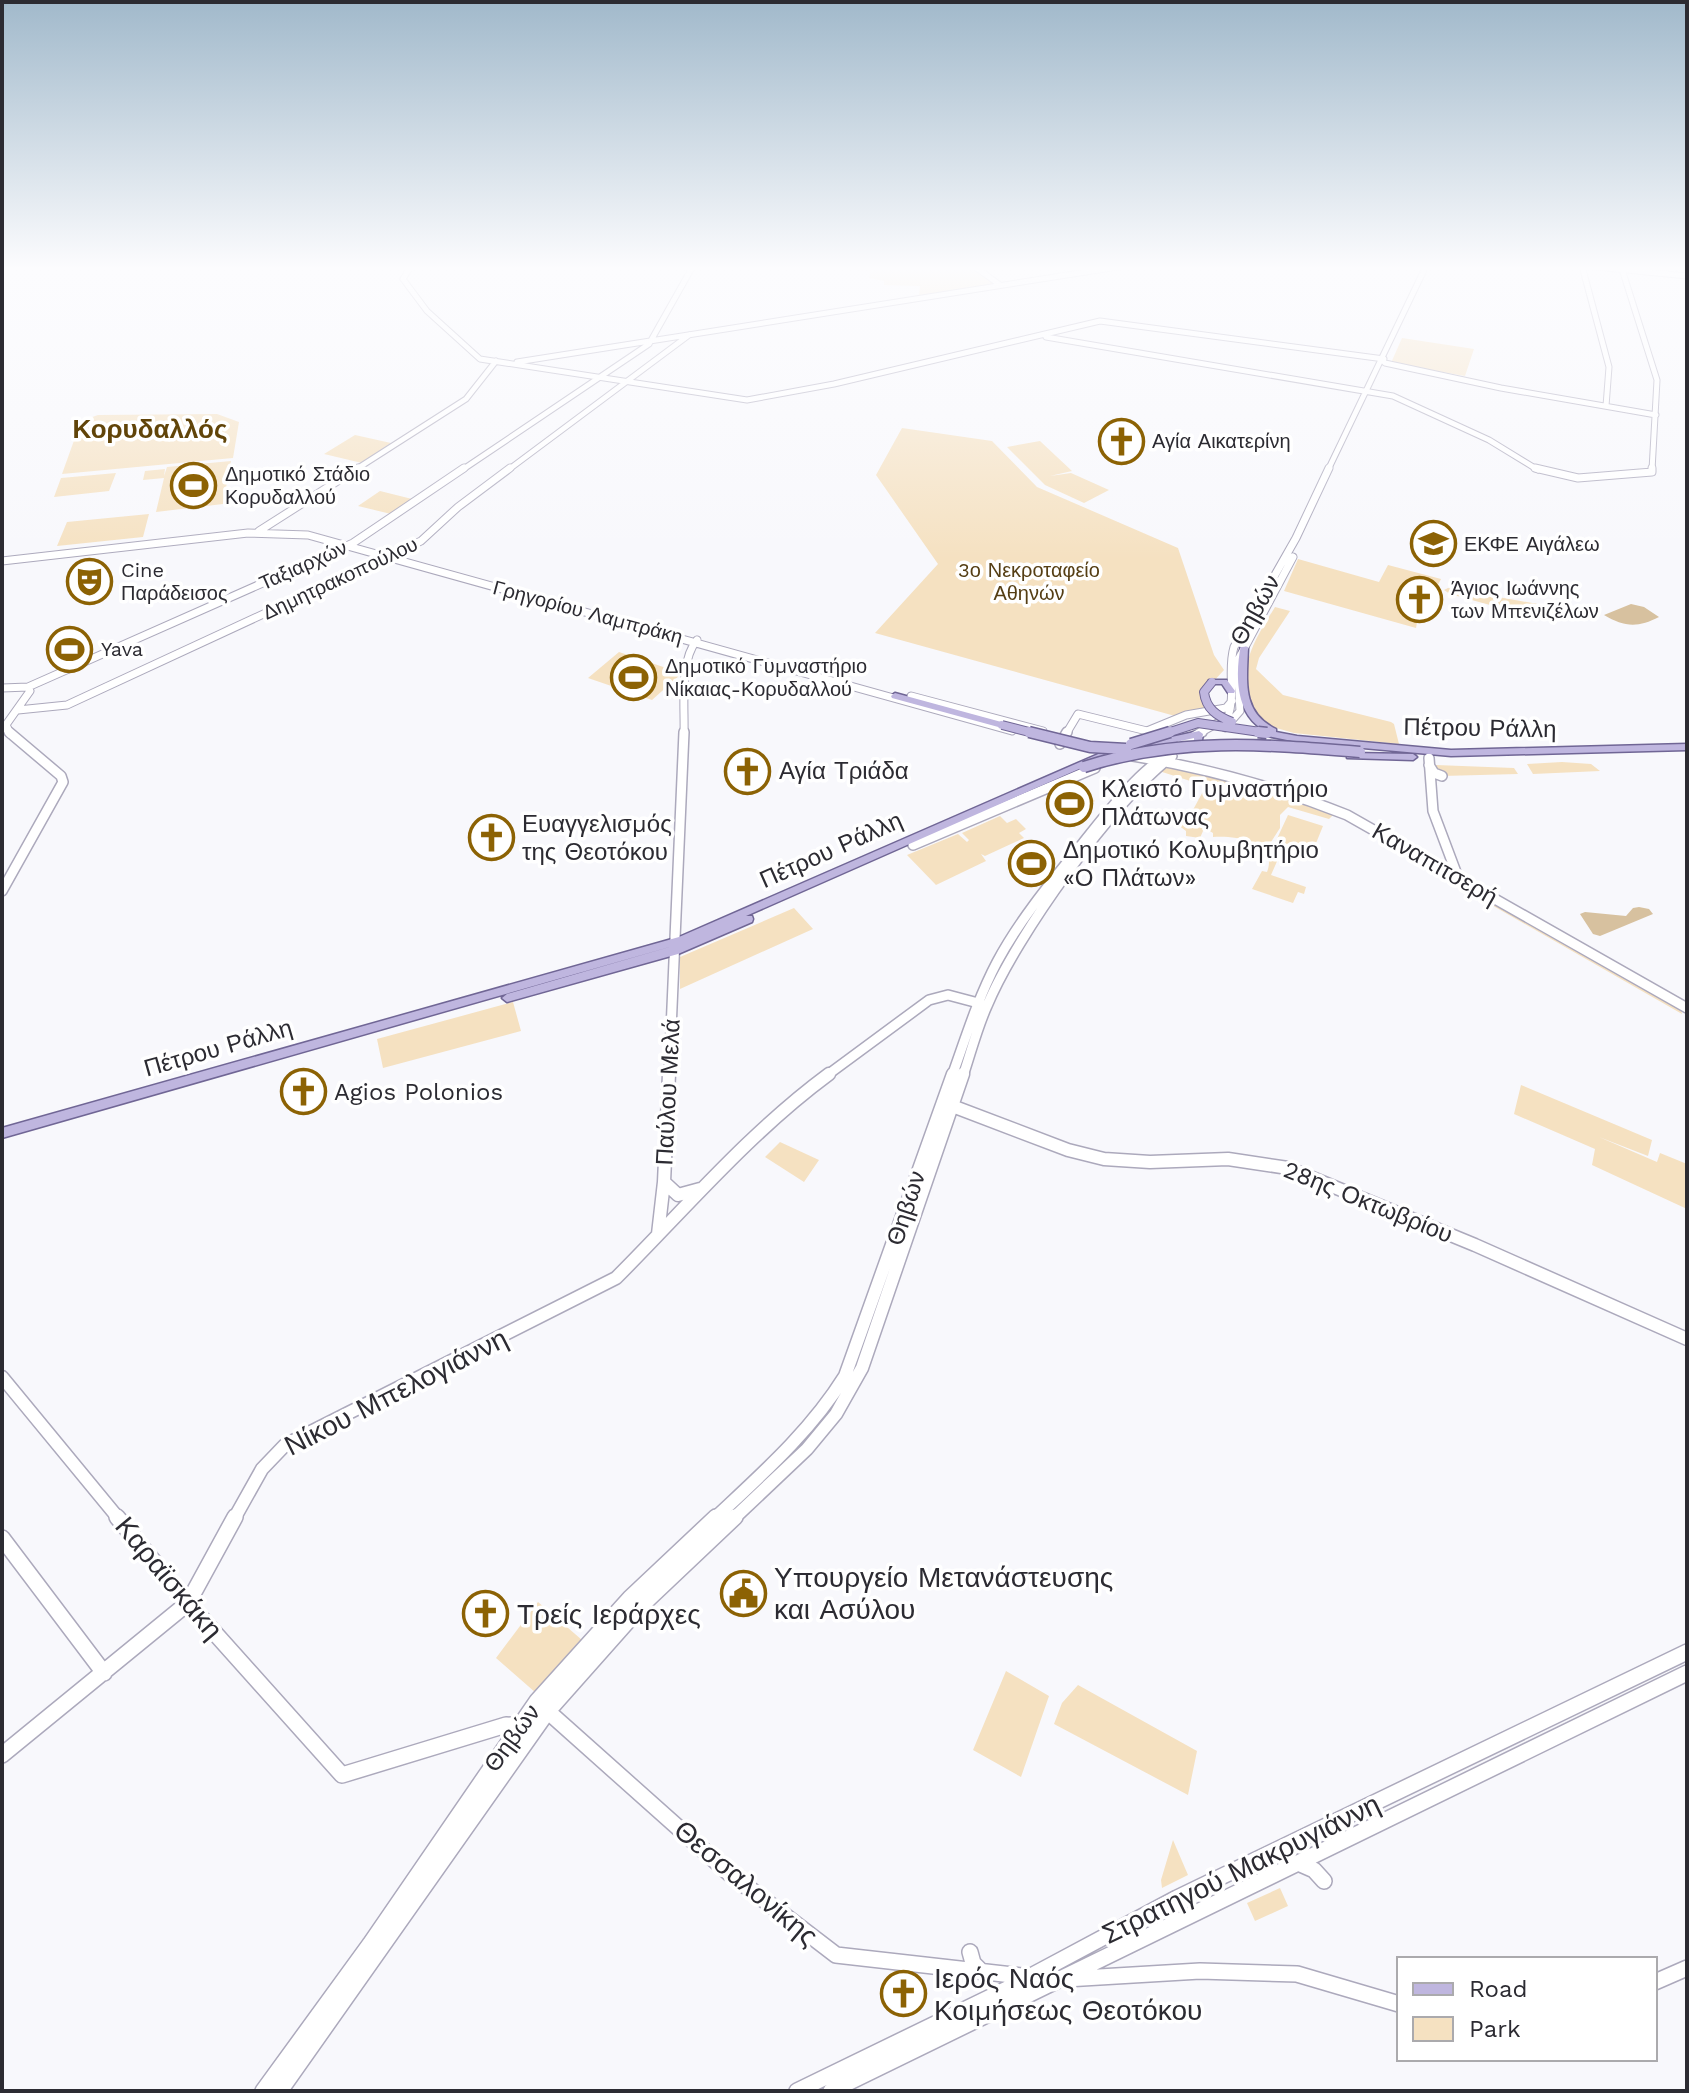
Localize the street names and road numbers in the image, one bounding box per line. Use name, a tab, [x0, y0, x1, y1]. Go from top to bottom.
street label: Δημητρακοπούλου	[259, 532, 421, 624]
street label: Ταξιαρχών	[255, 535, 351, 595]
street label: Θηβών	[1224, 570, 1286, 650]
street label: Γρηγορίου Λαμπράκη	[490, 575, 686, 649]
street label: Πέτρου Ράλλη	[1403, 713, 1557, 743]
street label: Πέτρου Ράλλη	[755, 806, 907, 894]
street label: Καναπιτσερή	[1367, 817, 1503, 911]
street label: Πέτρου Ράλλη	[141, 1013, 295, 1083]
street label: Παύλου Μελά	[650, 1018, 686, 1166]
street label: 28ης Οκτωβρίου	[1279, 1155, 1457, 1249]
street label: Θηβών	[881, 1167, 931, 1249]
street label: Νίκου Μπελογιάννη	[279, 1321, 513, 1463]
street label: Καραϊσκάκη	[108, 1510, 230, 1646]
street label: Θηβών	[478, 1699, 546, 1777]
street label: Στρατηγού Μακρυγιάννη	[1097, 1787, 1385, 1951]
street label: Θεσσαλονίκης	[667, 1813, 825, 1953]

